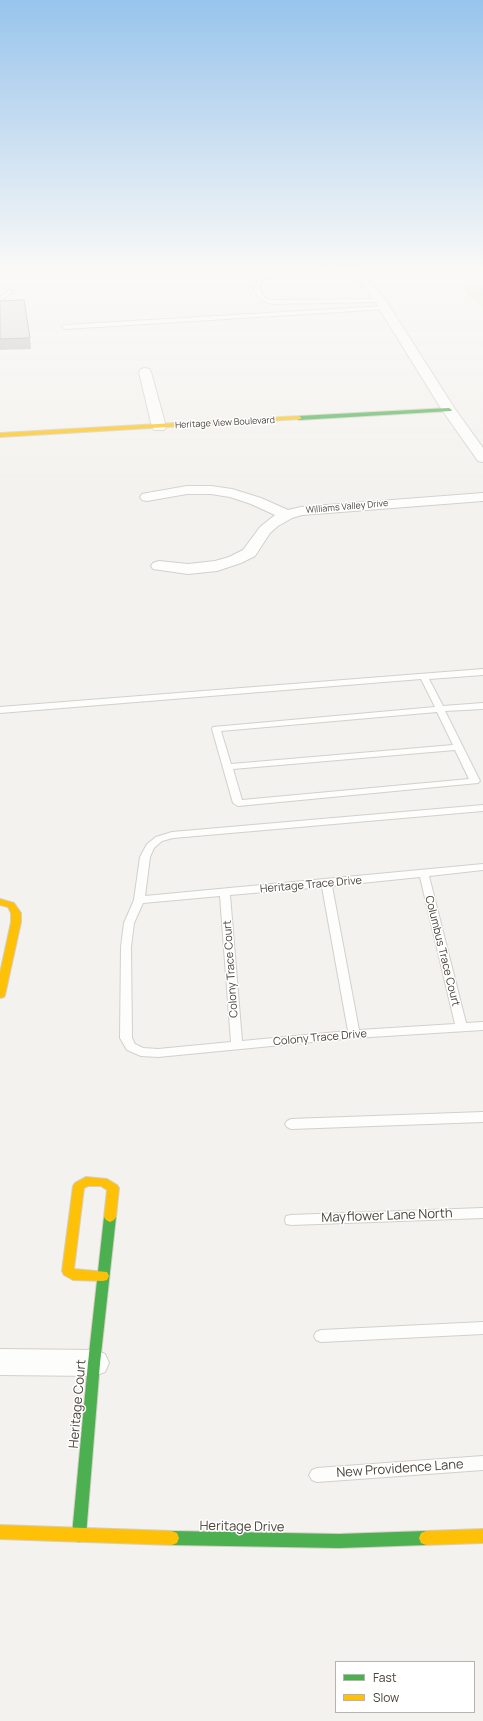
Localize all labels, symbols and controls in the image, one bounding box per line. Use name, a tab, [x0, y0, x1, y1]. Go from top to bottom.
street label: Heritage View Boulevard	[175, 415, 275, 431]
street label: Williams Valley Drive	[305, 498, 389, 516]
street label: Heritage Trace Drive	[259, 874, 363, 896]
street label: Columbus Trace Court	[422, 894, 462, 1008]
street label: Colony Trace Court	[221, 920, 241, 1018]
street label: Colony Trace Drive	[273, 1027, 367, 1049]
street label: Mayflower Lane North	[321, 1206, 453, 1226]
street label: Heritage Court	[66, 1359, 90, 1449]
street label: New Providence Lane	[336, 1457, 464, 1481]
street label: Heritage Drive	[199, 1518, 285, 1536]
legend	[335, 1661, 475, 1713]
text: Fast	[373, 1669, 397, 1686]
text: Slow	[373, 1689, 399, 1706]

